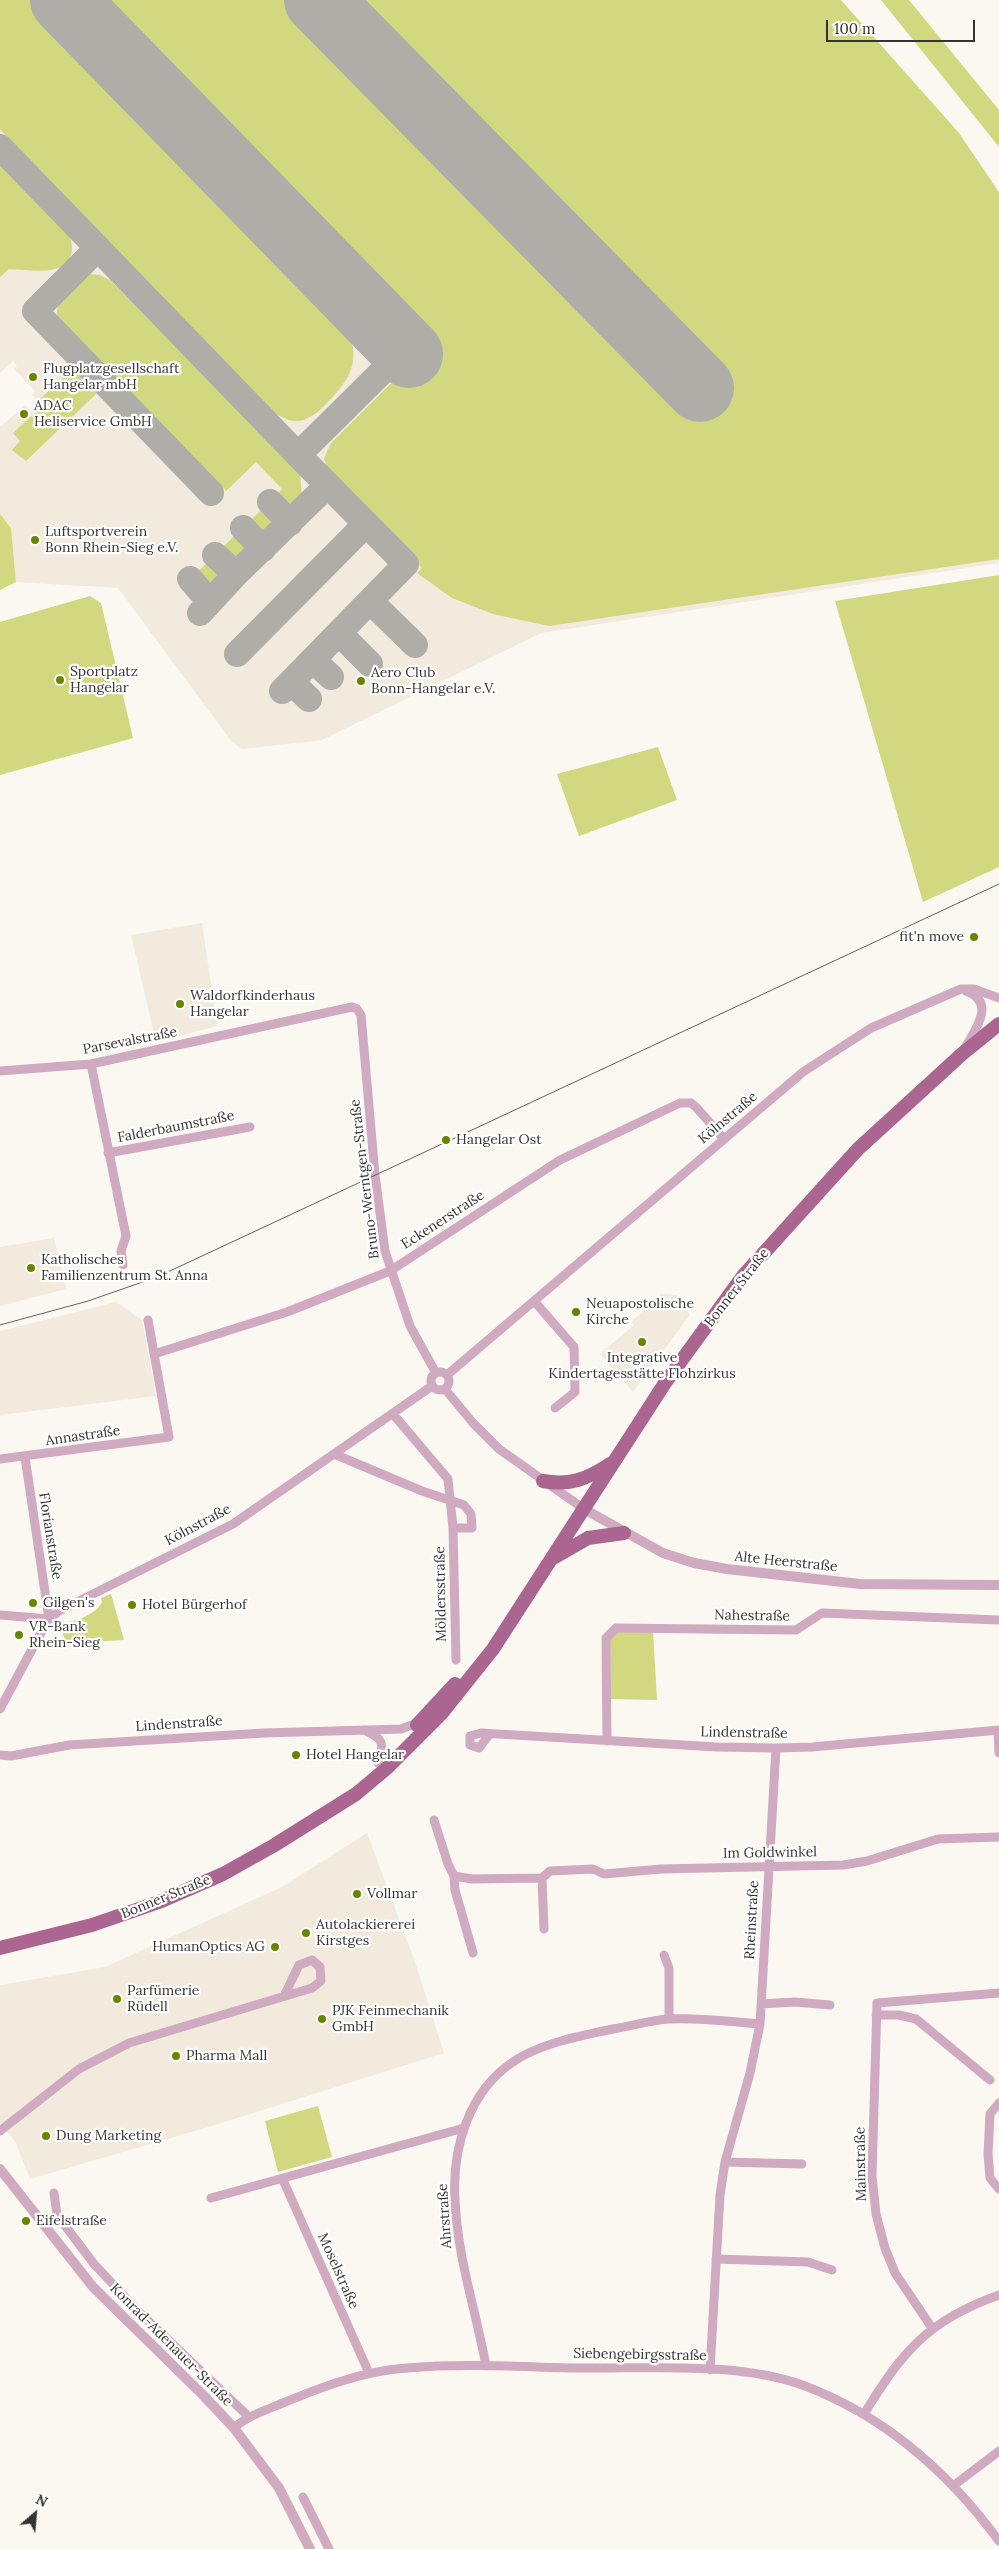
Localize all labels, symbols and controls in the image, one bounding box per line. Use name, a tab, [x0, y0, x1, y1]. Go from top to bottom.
scale bar	[829, 10, 978, 42]
text: 100 m	[834, 19, 875, 38]
place label: Flugplatzgesellschaft Hangelar mbH	[43, 361, 179, 394]
marker: Flugplatzgesellschaft Hangelar mbH	[27, 371, 39, 383]
place label: ADAC Heliservice GmbH	[34, 398, 152, 431]
marker: ADAC Heliservice GmbH	[18, 408, 30, 420]
place label: Luftsportverein Bonn Rhein-Sieg e.V.	[45, 524, 178, 556]
marker: Luftsportverein Bonn Rhein-Sieg e.V.	[29, 534, 41, 546]
place label: Sportplatz Hangelar	[70, 664, 138, 696]
place label: Aero Club Bonn-Hangelar e.V.	[371, 665, 495, 698]
marker: Sportplatz Hangelar	[54, 674, 66, 686]
marker: Aero Club Bonn-Hangelar e.V.	[355, 675, 367, 687]
place label: fit'n move	[899, 929, 964, 945]
marker: fit'n move	[968, 931, 980, 943]
place label: Waldorfkinderhaus Hangelar	[190, 988, 315, 1020]
marker: Waldorfkinderhaus Hangelar	[174, 998, 186, 1010]
street label: Parsevalstraße	[81, 1024, 179, 1058]
street label: Kölnstraße	[695, 1088, 761, 1148]
street label: Bruno-Werntgen-Straße	[347, 1098, 383, 1260]
street label: Falderbaumstraße	[116, 1107, 236, 1147]
place label: Hangelar Ost	[456, 1132, 542, 1148]
marker: Hangelar Ost	[440, 1134, 452, 1146]
street label: Eckenerstraße	[398, 1187, 488, 1253]
street label: Bonner Straße	[701, 1245, 773, 1331]
place label: Katholisches Familienzentrum St. Anna	[41, 1252, 208, 1284]
marker: Katholisches Familienzentrum St. Anna	[25, 1262, 37, 1274]
place label: Neuapostolische Kirche	[586, 1296, 694, 1328]
marker: Neuapostolische Kirche	[570, 1306, 582, 1318]
marker: Integrative Kindertagesstätte Flohzirkus	[636, 1336, 648, 1348]
place label: Integrative Kindertagesstätte Flohzirkus	[548, 1350, 736, 1382]
street label: Annastraße	[45, 1422, 121, 1450]
street label: Florianstraße	[35, 1491, 65, 1581]
street label: Kölnstraße	[162, 1501, 234, 1549]
street label: Möldersstraße	[432, 1546, 450, 1642]
street label: Alte Heerstraße	[734, 1548, 838, 1576]
place label: Gilgen's	[43, 1595, 94, 1611]
marker: Gilgen's	[27, 1597, 39, 1609]
place label: Hotel Bürgerhof	[142, 1597, 247, 1613]
marker: Hotel Bürgerhof	[126, 1599, 138, 1611]
street label: Nahestraße	[714, 1607, 790, 1625]
place label: VR-Bank Rhein-Sieg	[29, 1619, 100, 1651]
marker: VR-Bank Rhein-Sieg	[13, 1629, 25, 1641]
street label: Lindenstraße	[135, 1713, 223, 1735]
street label: Lindenstraße	[700, 1724, 788, 1742]
place label: Hotel Hangelar	[306, 1747, 404, 1763]
marker: Hotel Hangelar	[290, 1749, 302, 1761]
street label: Im Goldwinkel	[723, 1844, 817, 1862]
street label: Bonner Straße	[119, 1871, 213, 1923]
street label: Rheinstraße	[742, 1880, 762, 1960]
place label: Vollmar	[367, 1886, 417, 1902]
marker: Vollmar	[351, 1888, 363, 1900]
place label: Autolackiererei Kirstges	[316, 1917, 415, 1950]
marker: Autolackiererei Kirstges	[300, 1927, 312, 1939]
place label: HumanOptics AG	[152, 1939, 265, 1955]
marker: HumanOptics AG	[269, 1941, 281, 1953]
place label: Parfümerie Rüdell	[127, 1983, 199, 2015]
marker: Parfümerie Rüdell	[111, 1993, 123, 2005]
place label: PJK Feinmechanik GmbH	[332, 2003, 449, 2035]
marker: PJK Feinmechanik GmbH	[316, 2013, 328, 2025]
place label: Pharma Mall	[186, 2048, 267, 2064]
marker: Pharma Mall	[170, 2050, 182, 2062]
street label: Mainstraße	[852, 2127, 870, 2201]
place label: Dung Marketing	[56, 2128, 161, 2144]
marker: Dung Marketing	[40, 2130, 52, 2142]
street label: Ahrstraße	[434, 2183, 456, 2249]
place label: Eifelstraße	[36, 2213, 107, 2229]
marker: Eifelstraße	[20, 2215, 32, 2227]
street label: Moselstraße	[314, 2231, 362, 2311]
street label: Konrad-Adenauer-Straße	[106, 2280, 236, 2410]
street label: Siebengebirgsstraße	[573, 2345, 707, 2365]
north arrow	[10, 2489, 60, 2539]
text: N	[33, 2490, 51, 2511]

